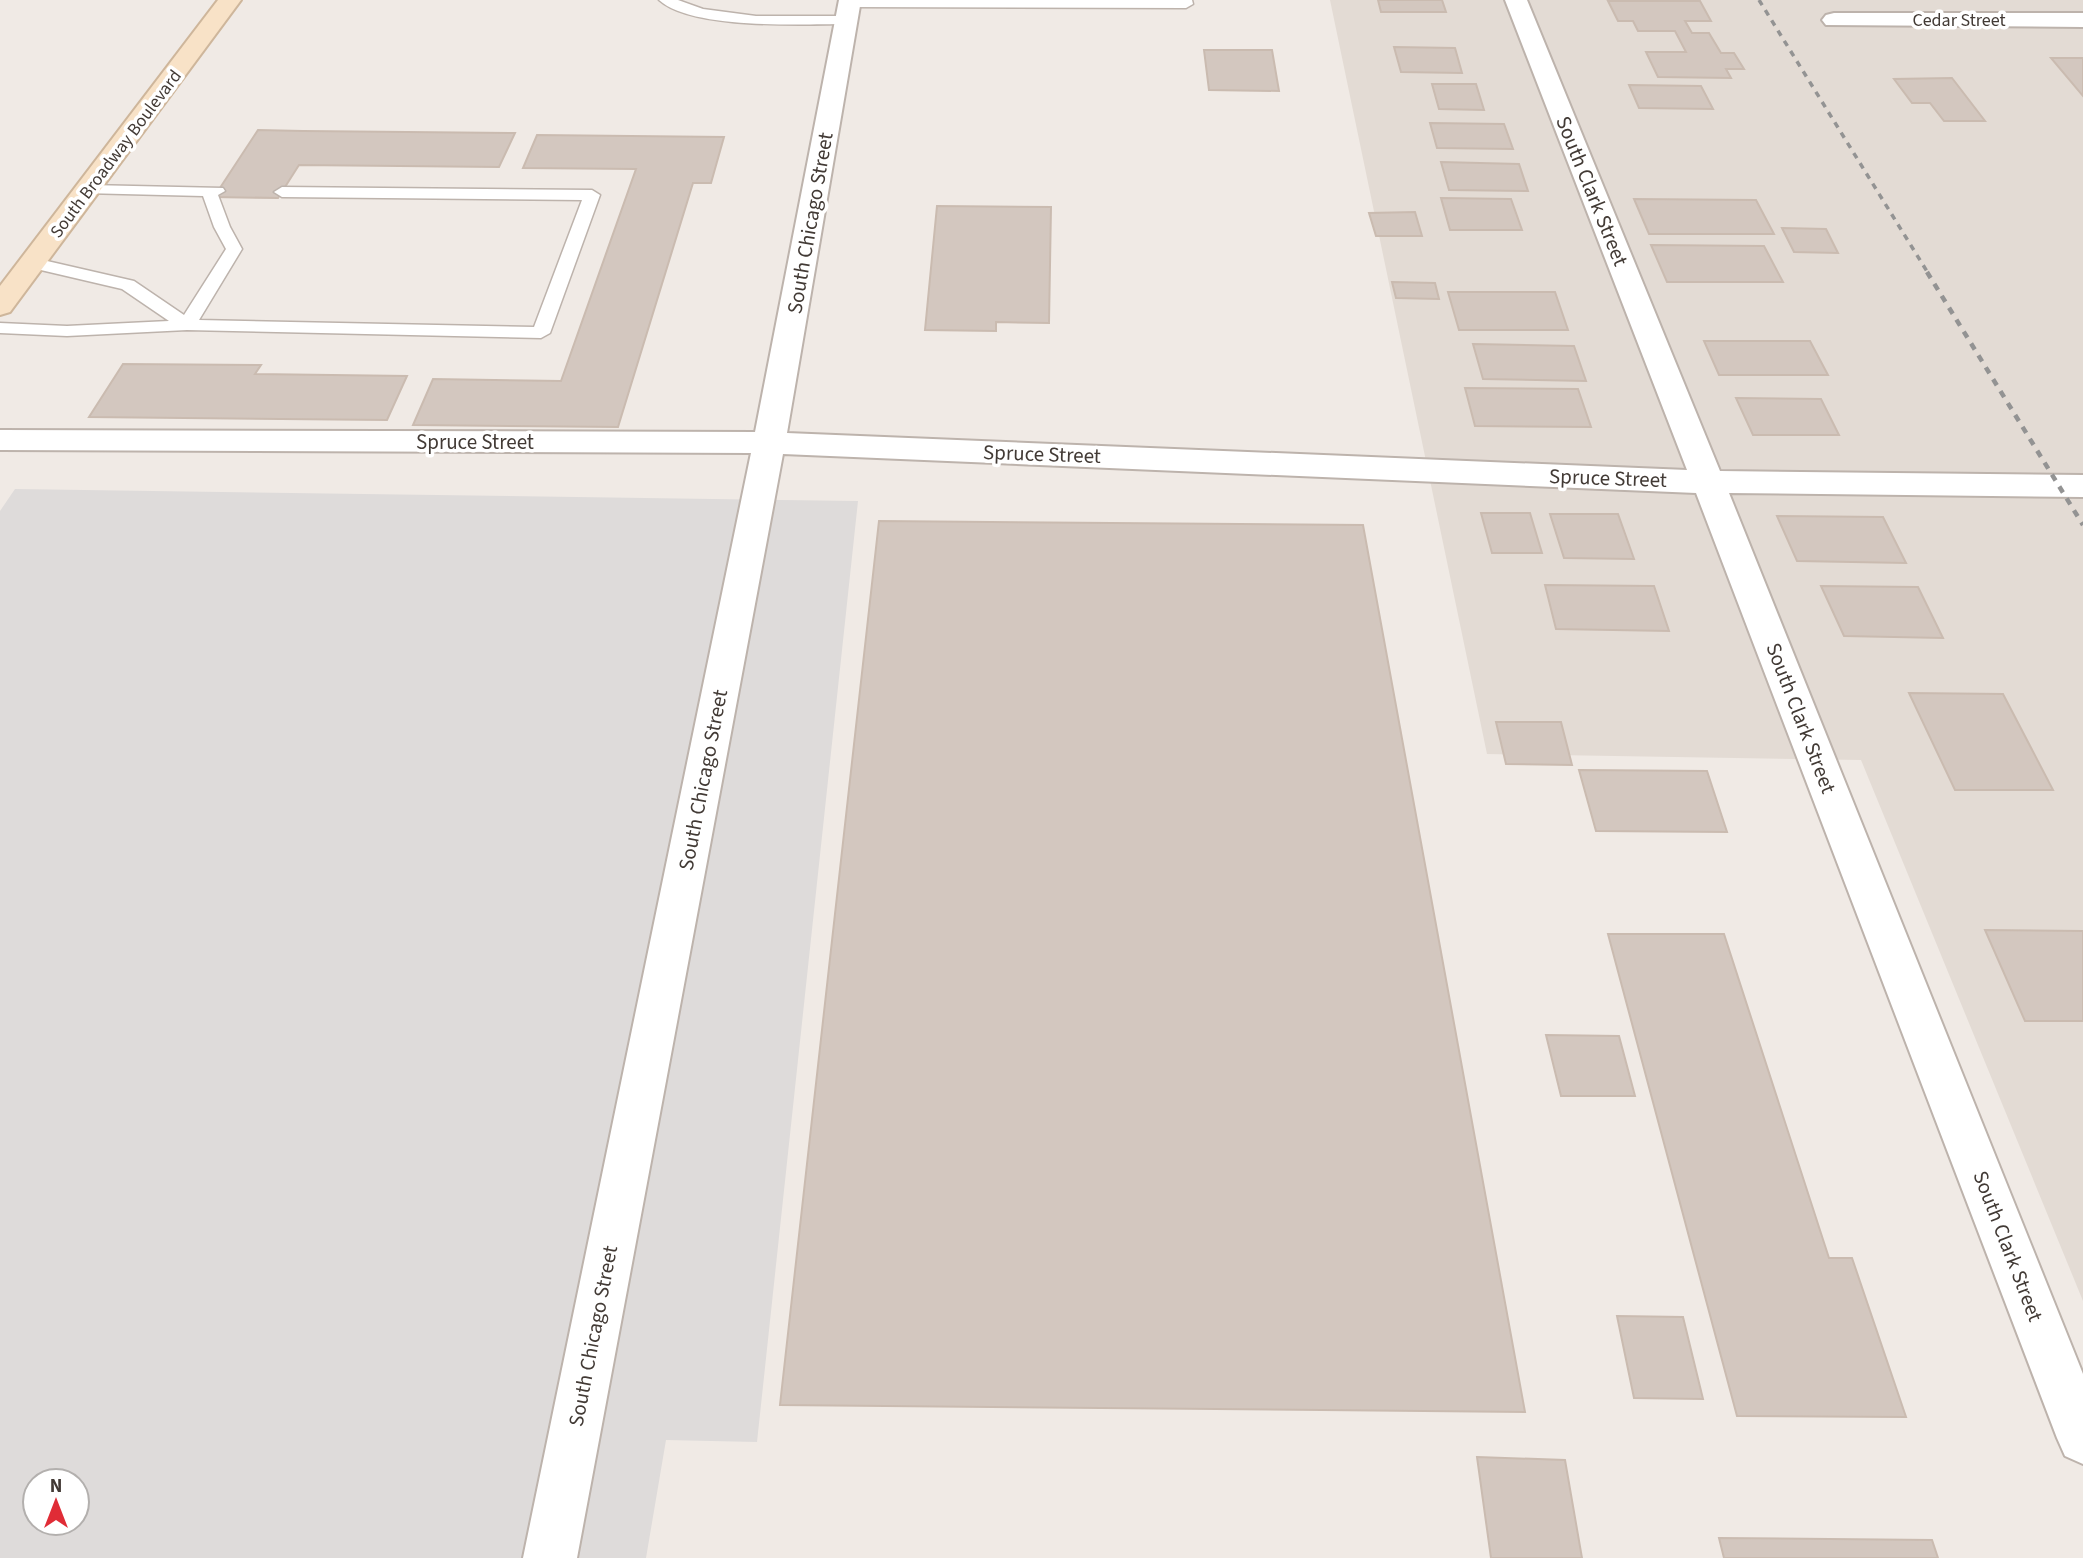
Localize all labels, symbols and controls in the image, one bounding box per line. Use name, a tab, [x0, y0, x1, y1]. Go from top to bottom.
street label: Cedar Street	[1912, 8, 2006, 33]
street label: South Broadway Boulevard	[44, 65, 188, 243]
street label: South Clark Street	[1548, 112, 1636, 270]
street label: South Chicago Street	[779, 130, 841, 316]
street label: Spruce Street	[416, 427, 534, 457]
street label: Spruce Street	[983, 437, 1101, 471]
street label: Spruce Street	[1549, 461, 1667, 495]
street label: South Clark Street	[1758, 638, 1844, 798]
street label: South Chicago Street	[671, 687, 735, 873]
street label: South Clark Street	[1965, 1166, 2051, 1326]
street label: South Chicago Street	[561, 1243, 625, 1429]
north arrow	[21, 1467, 91, 1537]
text: N	[50, 1473, 62, 1500]

